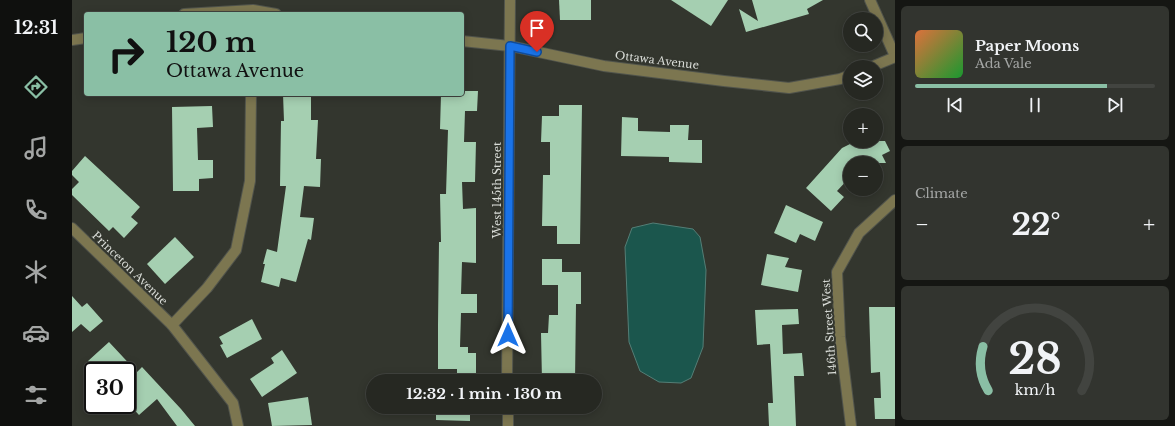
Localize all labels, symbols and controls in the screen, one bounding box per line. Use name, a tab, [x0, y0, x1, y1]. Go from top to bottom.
pin	[520, 11, 554, 52]
map controls	[843, 12, 883, 196]
button: search	[843, 12, 883, 52]
text: 12:31	[14, 17, 58, 39]
icon: arrive	[526, 17, 548, 39]
text: 120 m	[166, 25, 256, 60]
icon: right	[100, 28, 152, 80]
text: Paper Moons	[975, 36, 1079, 55]
street label: Ottawa Avenue	[614, 48, 700, 72]
text: Ada Vale	[975, 55, 1032, 72]
text: Ottawa Avenue	[166, 60, 304, 82]
button: layers	[843, 60, 883, 100]
icon: directions	[22, 73, 50, 101]
icon: previous	[944, 94, 966, 116]
icon: pause	[1024, 94, 1046, 116]
icon: next	[1104, 94, 1126, 116]
button: +	[843, 108, 883, 148]
icon: music	[22, 134, 50, 162]
street label: West 145th Street	[490, 141, 504, 239]
button: −	[843, 156, 883, 196]
text: Climate	[915, 185, 968, 202]
icon: phone	[22, 196, 50, 224]
text: 22°	[1011, 206, 1060, 243]
text: −	[915, 211, 929, 238]
text: +	[1143, 211, 1155, 238]
street label: Princeton Avenue	[89, 228, 171, 308]
icon: climate	[22, 258, 50, 286]
street label: 146th Street West	[819, 277, 839, 376]
position arrow	[487, 314, 529, 356]
icon: car	[22, 319, 50, 347]
text: 28	[1008, 334, 1062, 385]
speed limit sign: 30	[84, 362, 136, 414]
icon: filters	[22, 381, 50, 409]
text: km/h	[1015, 381, 1055, 399]
text: 12:32 · 1 min · 130 m	[406, 384, 562, 403]

